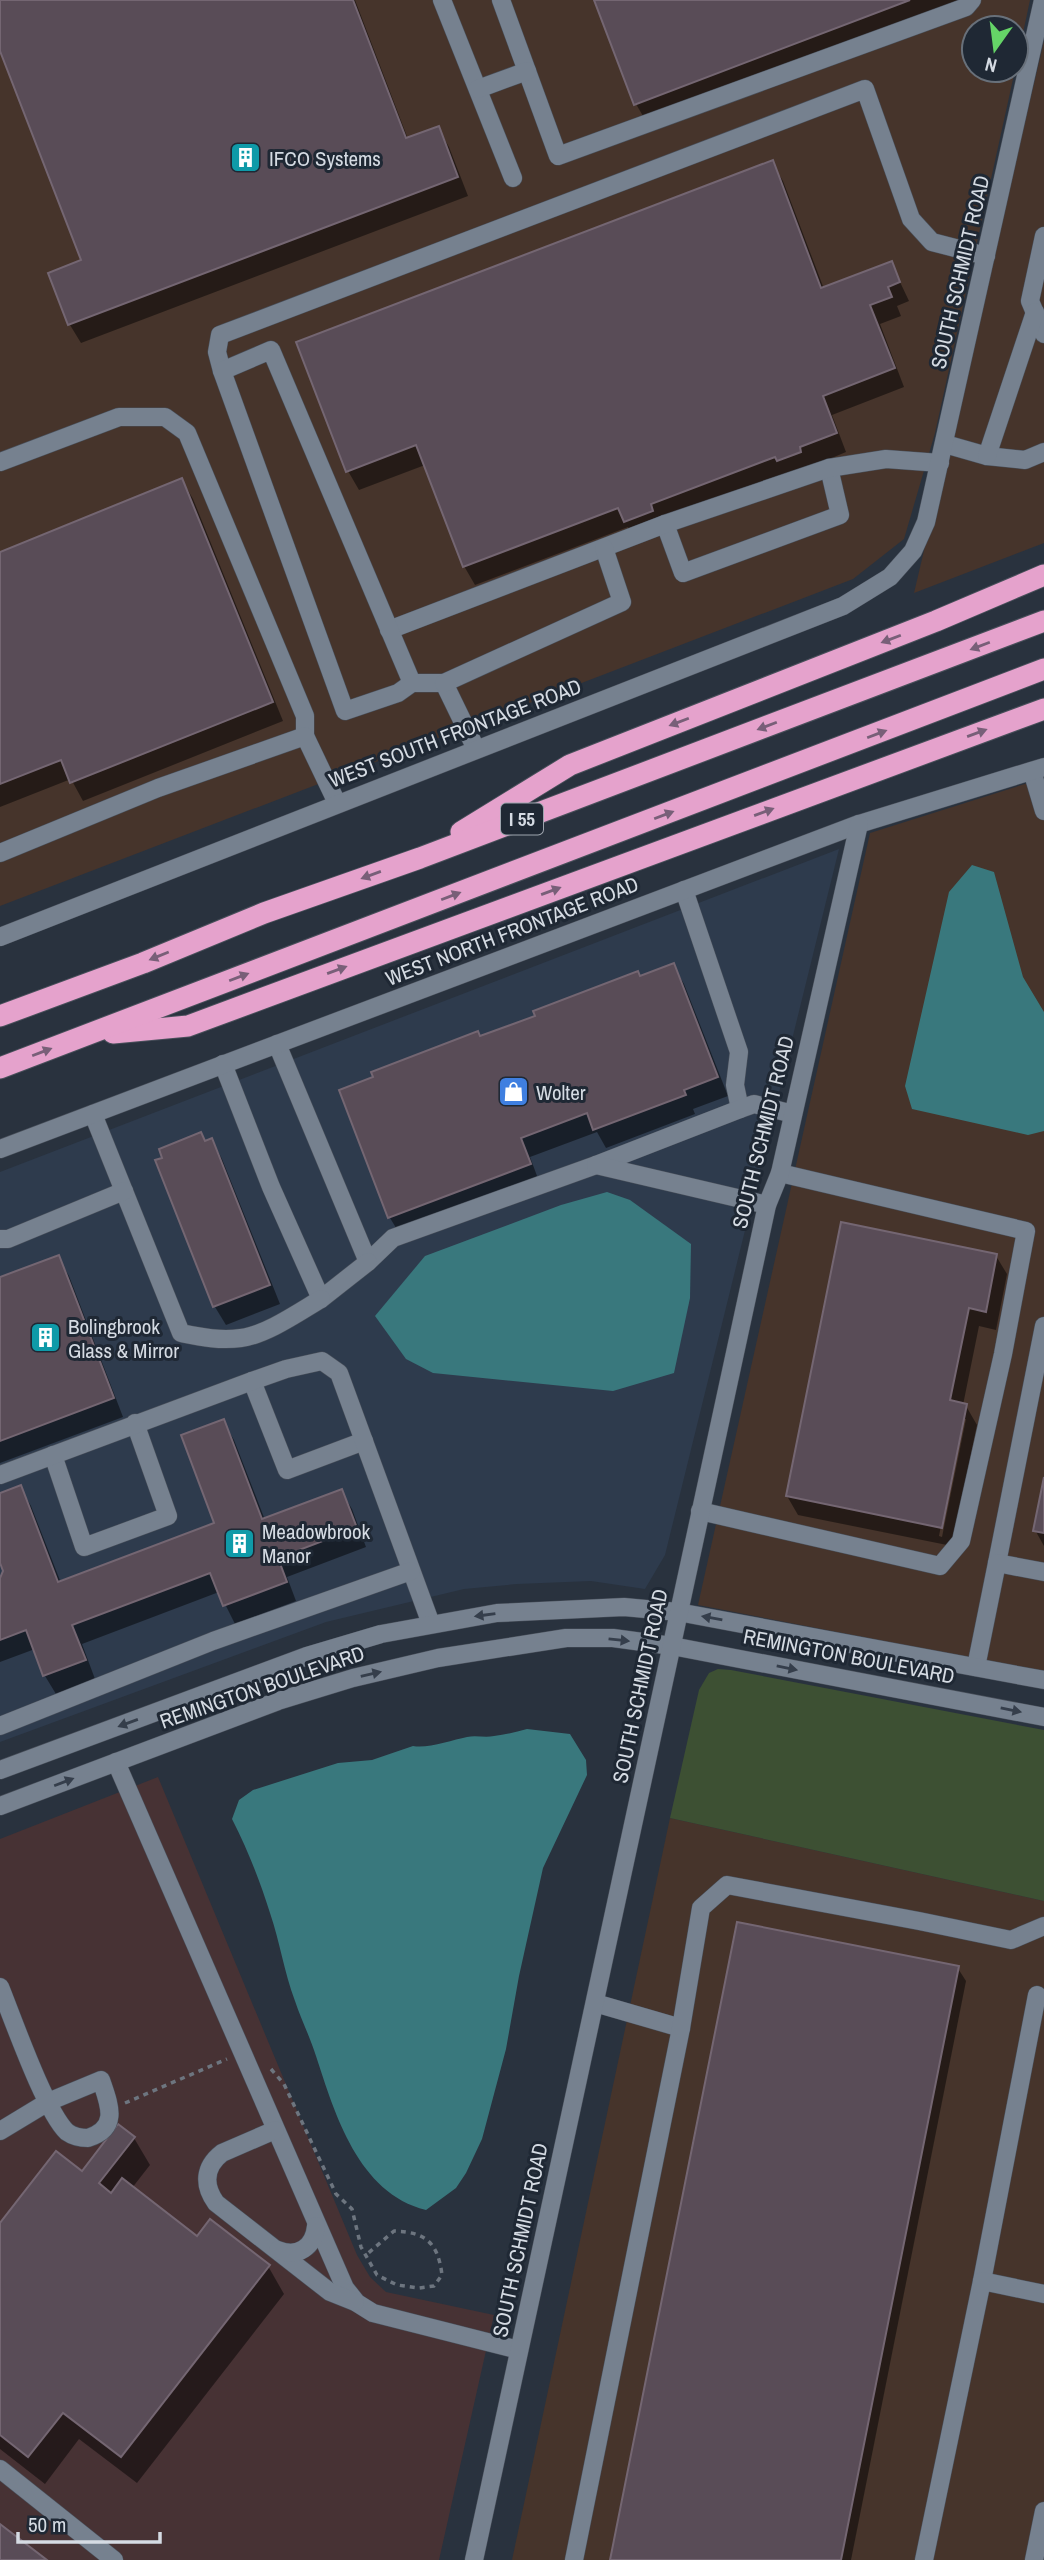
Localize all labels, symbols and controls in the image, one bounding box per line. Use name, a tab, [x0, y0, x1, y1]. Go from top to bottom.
north arrow	[960, 14, 1030, 84]
text: N	[982, 52, 999, 79]
building icon: IFCO Systems	[229, 141, 263, 175]
place label: IFCO Systems	[269, 144, 381, 173]
street label: SOUTH SCHMIDT ROAD	[924, 172, 996, 372]
one-way arrow	[880, 634, 901, 645]
one-way arrow	[970, 640, 991, 651]
street label: WEST SOUTH FRONTAGE ROAD	[325, 671, 585, 795]
one-way arrow	[668, 717, 689, 728]
one-way arrow	[757, 721, 778, 732]
one-way arrow	[967, 728, 988, 739]
one-way arrow	[866, 729, 887, 740]
road number: I 55	[501, 804, 543, 834]
one-way arrow	[754, 807, 775, 818]
one-way arrow	[654, 810, 675, 821]
street label: WEST NORTH FRONTAGE ROAD	[381, 869, 643, 993]
one-way arrow	[360, 870, 381, 881]
one-way arrow	[540, 886, 561, 897]
one-way arrow	[441, 891, 462, 902]
one-way arrow	[148, 951, 169, 962]
one-way arrow	[327, 965, 348, 976]
one-way arrow	[228, 972, 249, 983]
street label: SOUTH SCHMIDT ROAD	[725, 1033, 801, 1231]
one-way arrow	[31, 1047, 52, 1058]
shop icon: Wolter	[496, 1075, 530, 1109]
place label: Wolter	[536, 1078, 586, 1107]
place label: Bolingbrook Glass & Mirror	[68, 1312, 179, 1365]
building icon: Bolingbrook Glass & Mirror	[28, 1321, 62, 1355]
place label: Meadowbrook Manor	[262, 1517, 371, 1570]
building icon: Meadowbrook Manor	[222, 1526, 256, 1560]
street label: SOUTH SCHMIDT ROAD	[605, 1586, 675, 1786]
one-way arrow	[474, 1610, 496, 1621]
one-way arrow	[701, 1612, 723, 1623]
street label: REMINGTON BOULEVARD	[741, 1621, 957, 1691]
one-way arrow	[609, 1634, 631, 1645]
street label: REMINGTON BOULEVARD	[156, 1638, 368, 1736]
one-way arrow	[776, 1662, 798, 1673]
one-way arrow	[360, 1668, 382, 1679]
one-way arrow	[1000, 1705, 1022, 1716]
one-way arrow	[117, 1718, 138, 1729]
one-way arrow	[53, 1776, 74, 1787]
street label: SOUTH SCHMIDT ROAD	[485, 2140, 555, 2340]
scale bar	[18, 2500, 159, 2544]
text: 50 m	[28, 2510, 66, 2539]

